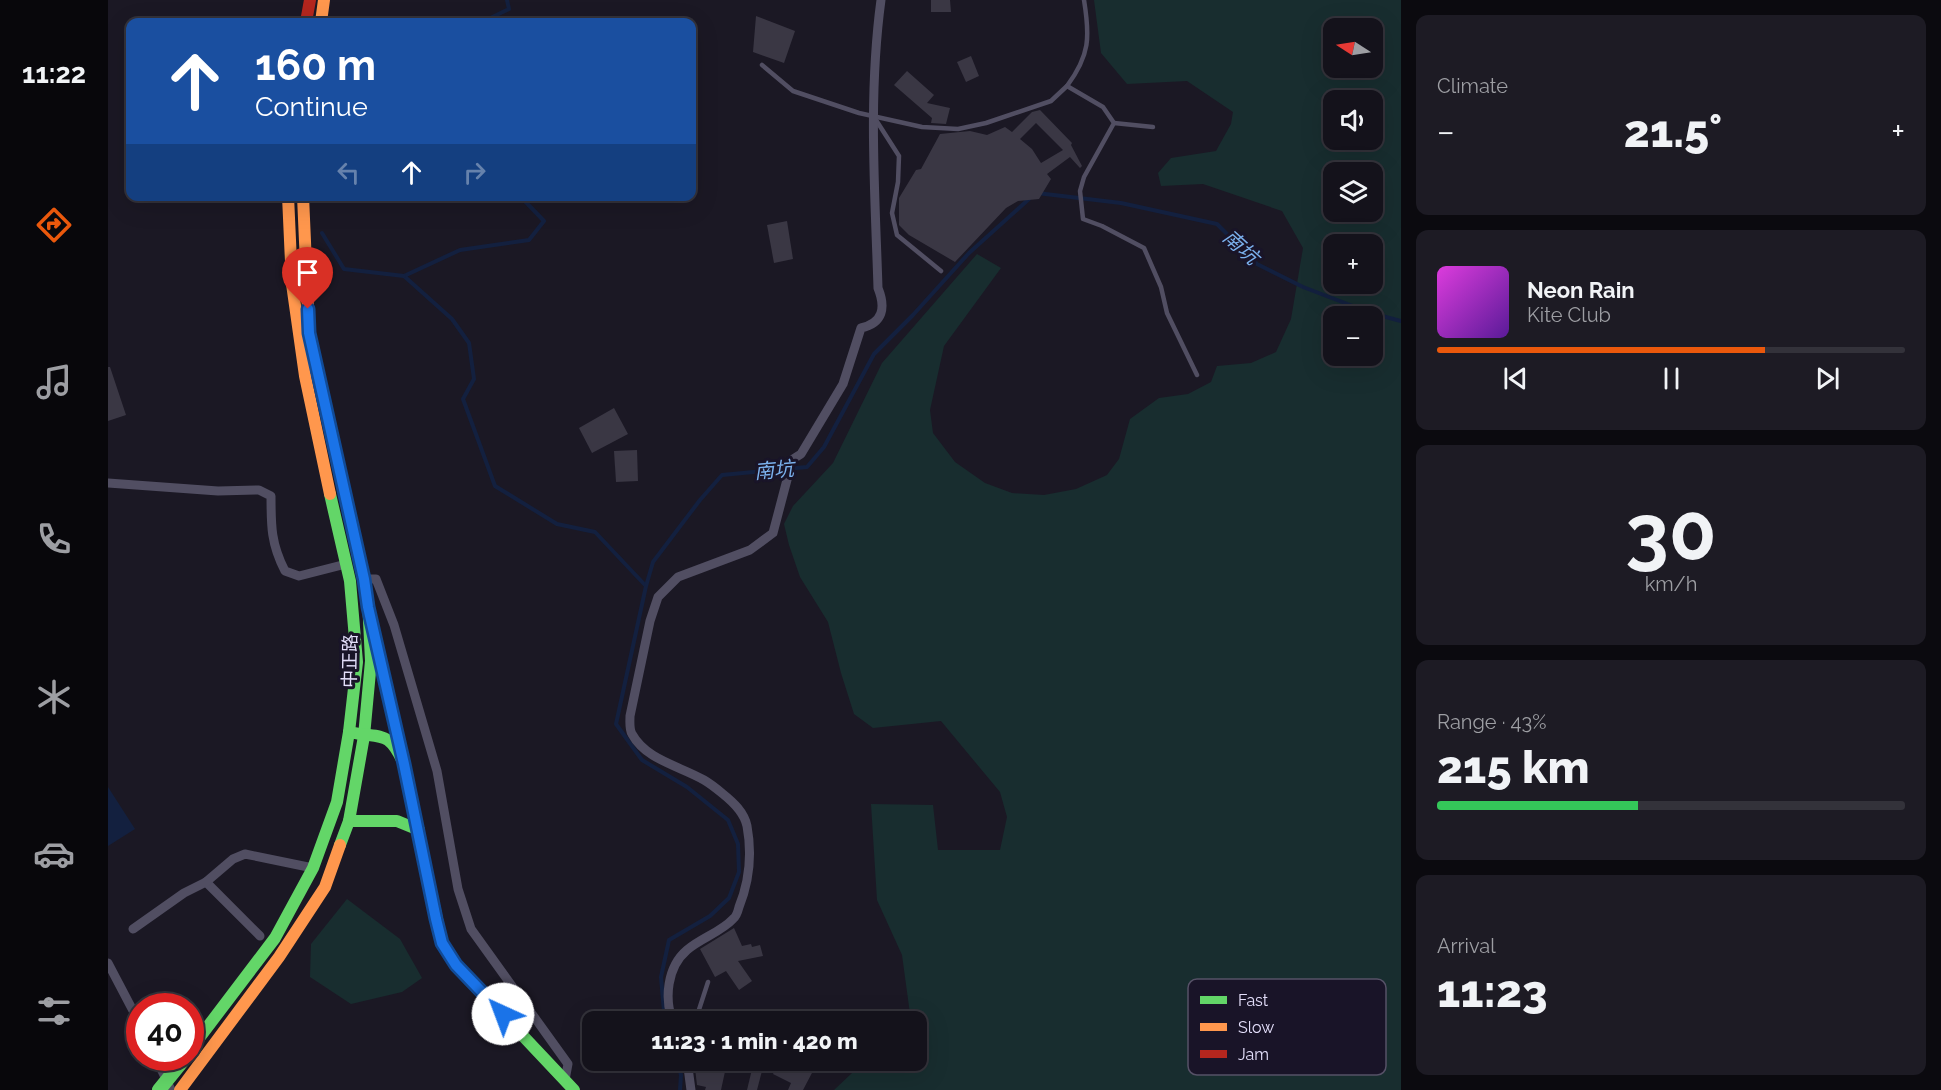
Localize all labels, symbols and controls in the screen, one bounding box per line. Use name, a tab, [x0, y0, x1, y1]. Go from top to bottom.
north arrow	[1323, 18, 1383, 78]
map controls	[1323, 18, 1383, 366]
text: 160 m	[255, 41, 376, 90]
icon: ahead	[156, 42, 234, 120]
text: 11:22	[22, 58, 86, 89]
text: Climate	[1437, 74, 1508, 98]
button: sound	[1323, 90, 1383, 150]
text: Continue	[255, 91, 368, 122]
text: 21.5°	[1624, 105, 1722, 158]
text: −	[1437, 112, 1455, 151]
text: +	[1891, 112, 1905, 151]
icon: left	[332, 156, 365, 189]
icon: ahead	[395, 156, 428, 189]
icon: right	[458, 156, 491, 189]
button: layers	[1323, 162, 1383, 222]
icon: directions	[33, 204, 75, 246]
water label: 南坑	[1218, 225, 1266, 271]
button: +	[1323, 234, 1383, 294]
pin	[282, 247, 333, 309]
icon: arrive	[291, 256, 324, 289]
text: Neon Rain	[1527, 277, 1635, 303]
text: Kite Club	[1527, 303, 1611, 327]
button: −	[1323, 306, 1383, 366]
icon: music	[33, 361, 75, 403]
icon: previous	[1499, 362, 1532, 395]
icon: pause	[1655, 362, 1688, 395]
icon: next	[1811, 362, 1844, 395]
water label: 南坑	[753, 456, 798, 484]
text: 30	[1625, 487, 1717, 578]
icon: phone	[33, 518, 75, 560]
text: km/h	[1645, 572, 1697, 596]
street label: 中正路	[339, 634, 360, 688]
icon: climate	[33, 676, 75, 718]
text: Range · 43%	[1437, 710, 1546, 734]
text: 215 km	[1437, 741, 1590, 794]
icon: car	[33, 833, 75, 875]
text: Arrival	[1437, 934, 1496, 958]
text: 11:23	[1437, 965, 1548, 1018]
legend	[1188, 979, 1386, 1075]
position arrow	[471, 982, 535, 1046]
icon: filters	[33, 990, 75, 1032]
text: Fast	[1238, 991, 1269, 1010]
speed limit sign: 40	[126, 993, 204, 1071]
text: Slow	[1238, 1018, 1274, 1037]
text: 11:23 · 1 min · 420 m	[651, 1028, 858, 1054]
text: Jam	[1238, 1045, 1269, 1064]

